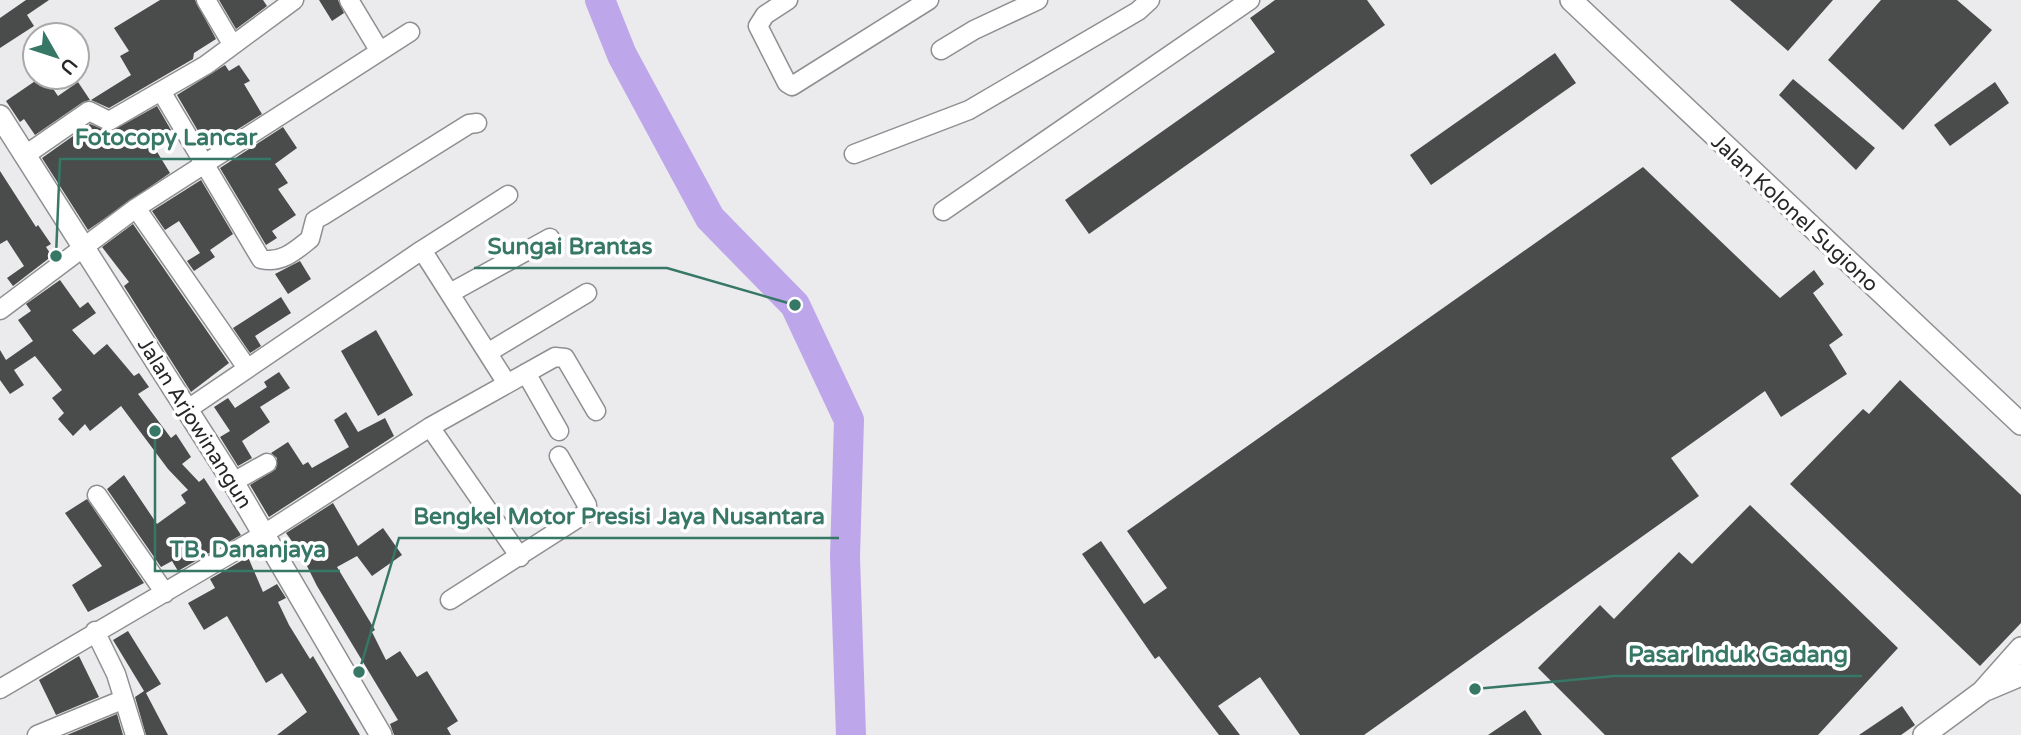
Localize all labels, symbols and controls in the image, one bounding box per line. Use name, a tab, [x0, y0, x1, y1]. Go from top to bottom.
north arrow	[21, 21, 91, 91]
text: U	[55, 54, 82, 79]
callout: Fotocopy Lancar	[60, 115, 271, 159]
text: Fotocopy Lancar	[75, 124, 258, 152]
street label: Jalan Kolonel Sugiono	[1706, 129, 1883, 297]
callout: Sungai Brantas	[474, 224, 667, 268]
text: Sungai Brantas	[487, 233, 653, 261]
street label: Jalan Arjowinangun	[132, 333, 257, 513]
callout: Bengkel Motor Presisi Jaya Nusantara	[399, 494, 839, 538]
text: Bengkel Motor Presisi Jaya Nusantara	[413, 503, 825, 531]
callout: TB. Dananjaya	[155, 527, 340, 571]
text: TB. Dananjaya	[169, 536, 326, 564]
callout: Pasar Induk Gadang	[1614, 632, 1862, 676]
text: Pasar Induk Gadang	[1628, 641, 1848, 669]

